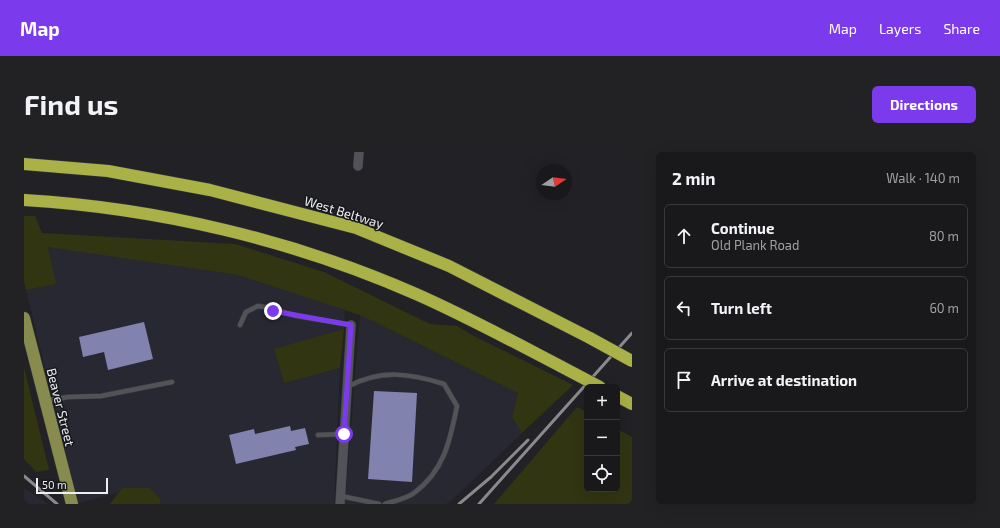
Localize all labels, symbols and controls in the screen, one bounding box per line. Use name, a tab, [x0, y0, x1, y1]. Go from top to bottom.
text: Map	[20, 17, 60, 40]
text: Map	[829, 20, 857, 37]
text: Layers	[879, 20, 921, 37]
text: Share	[943, 20, 980, 37]
button: Directions	[872, 86, 976, 123]
text: Find us	[24, 87, 118, 121]
north arrow	[536, 164, 572, 200]
text: 2 min	[672, 168, 715, 188]
text: Walk · 140 m	[886, 170, 960, 186]
street label: West Beltway	[302, 192, 386, 232]
text: Continue	[711, 219, 774, 237]
icon: ahead	[673, 225, 695, 247]
text: 80 m	[929, 228, 959, 244]
text: Old Plank Road	[711, 237, 799, 253]
icon: left	[673, 297, 695, 319]
text: Turn left	[711, 299, 772, 317]
text: 60 m	[929, 300, 959, 316]
route end	[264, 302, 282, 320]
street label: Beaver Street	[44, 366, 78, 448]
icon: arrive	[673, 369, 695, 391]
text: Arrive at destination	[711, 371, 857, 389]
map controls	[584, 384, 620, 492]
button: +	[584, 384, 620, 420]
button: −	[584, 420, 620, 456]
route start	[335, 425, 353, 443]
button: locate	[584, 456, 620, 492]
scale bar	[36, 476, 108, 495]
text: 50 m	[42, 478, 67, 491]

